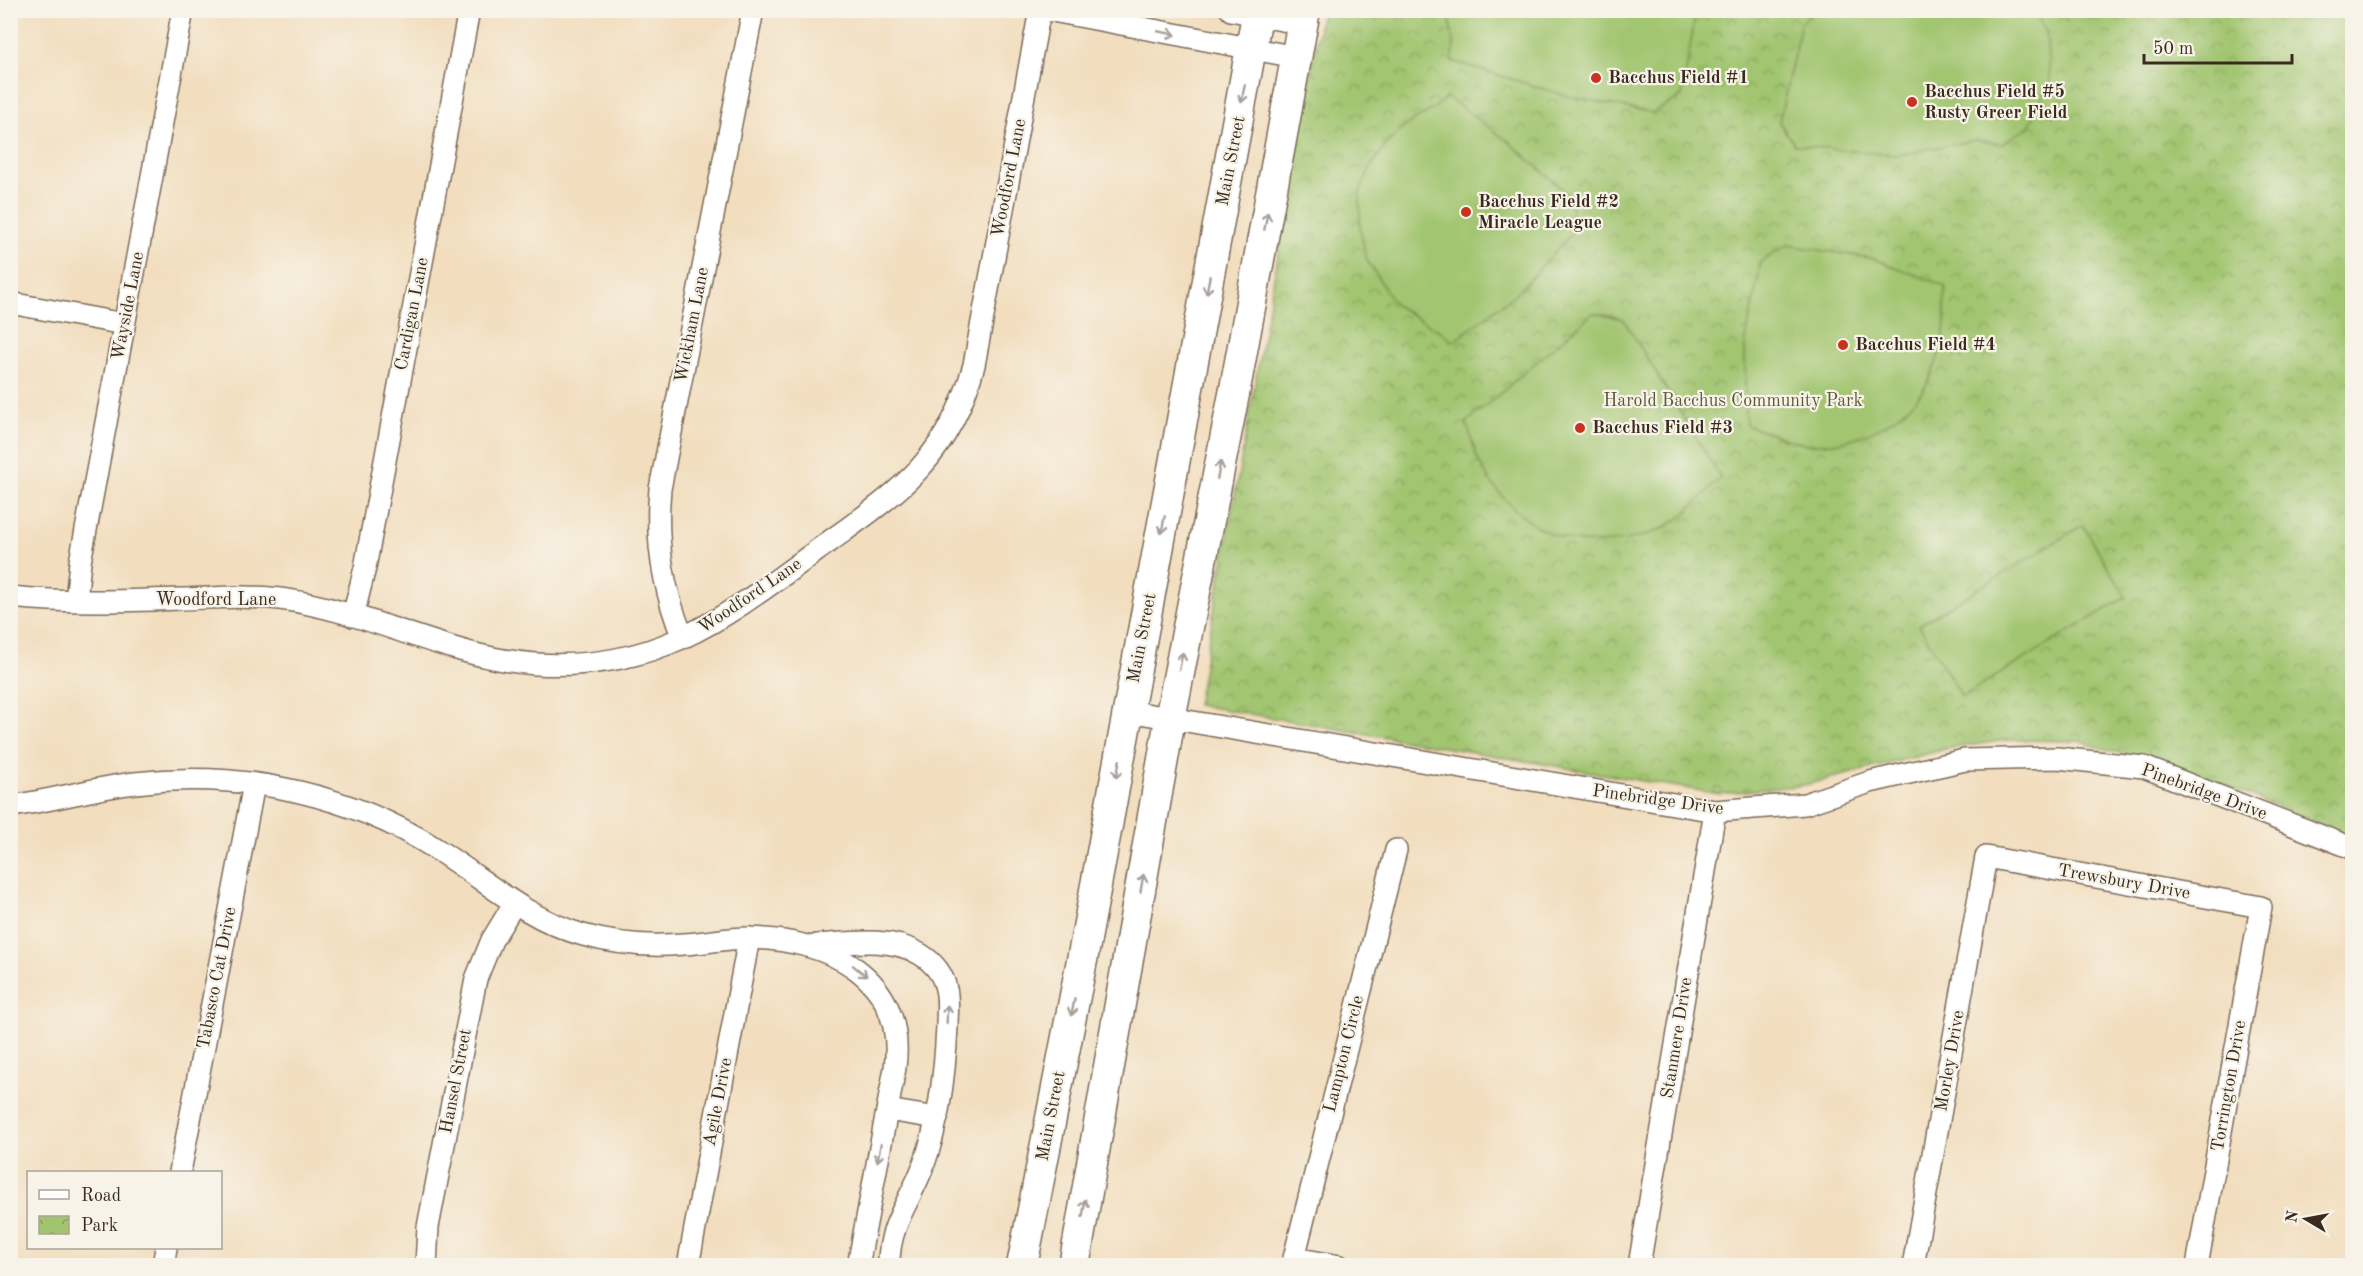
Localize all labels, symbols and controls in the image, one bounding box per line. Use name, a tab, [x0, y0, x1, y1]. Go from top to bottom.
scale bar	[2144, 27, 2292, 65]
one-way arrow	[1156, 28, 1176, 39]
text: 50 m	[2153, 40, 2193, 58]
place label: Bacchus Field #1	[1608, 69, 1749, 87]
marker: Bacchus Field #1	[1589, 71, 1603, 85]
one-way arrow	[1237, 83, 1248, 103]
place label: Bacchus Field #5 Rusty Greer Field	[1924, 83, 2068, 122]
marker: Bacchus Field #5 Rusty Greer Field	[1905, 95, 1919, 109]
street label: Main Street	[1213, 114, 1249, 208]
street label: Woodford Lane	[989, 117, 1029, 239]
place label: Bacchus Field #2 Miracle League	[1478, 193, 1619, 232]
marker: Bacchus Field #2 Miracle League	[1459, 205, 1473, 219]
one-way arrow	[1261, 212, 1272, 231]
street label: Wayside Lane	[109, 250, 147, 362]
street label: Cardigan Lane	[392, 256, 432, 372]
street label: Wickham Lane	[672, 266, 712, 384]
one-way arrow	[1202, 275, 1213, 295]
place label: Bacchus Field #4	[1855, 336, 1996, 354]
marker: Bacchus Field #4	[1836, 338, 1850, 352]
park label: Harold Bacchus Community Park	[1603, 392, 1863, 410]
place label: Bacchus Field #3	[1592, 419, 1733, 437]
marker: Bacchus Field #3	[1573, 421, 1587, 435]
one-way arrow	[1214, 461, 1225, 480]
one-way arrow	[1157, 514, 1168, 534]
street label: Woodford Lane	[695, 555, 805, 637]
street label: Woodford Lane	[156, 591, 276, 609]
street label: Main Street	[1124, 591, 1160, 685]
one-way arrow	[1176, 652, 1187, 672]
one-way arrow	[1112, 758, 1123, 778]
street label: Pinebridge Drive	[2139, 761, 2269, 823]
street label: Pinebridge Drive	[1591, 782, 1725, 818]
street label: Trewsbury Drive	[2056, 861, 2192, 903]
one-way arrow	[1136, 874, 1147, 893]
street label: Tabasco Cat Drive	[194, 906, 240, 1050]
one-way arrow	[851, 964, 867, 977]
street label: Stanmere Drive	[1659, 976, 1695, 1100]
street label: Lampton Circle	[1321, 994, 1367, 1114]
one-way arrow	[1067, 997, 1078, 1016]
one-way arrow	[942, 1004, 953, 1024]
street label: Morley Drive	[1932, 1009, 1968, 1113]
street label: Torrington Drive	[2209, 1019, 2249, 1153]
street label: Hansel Street	[437, 1027, 475, 1135]
street label: Agile Drive	[701, 1056, 735, 1148]
street label: Main Street	[1033, 1069, 1069, 1163]
one-way arrow	[873, 1143, 884, 1162]
legend	[27, 1171, 222, 1249]
text: Road	[81, 1187, 121, 1205]
north arrow	[2276, 1189, 2336, 1249]
one-way arrow	[1079, 1199, 1090, 1218]
text: N	[2284, 1209, 2302, 1224]
text: Park	[81, 1217, 118, 1235]

